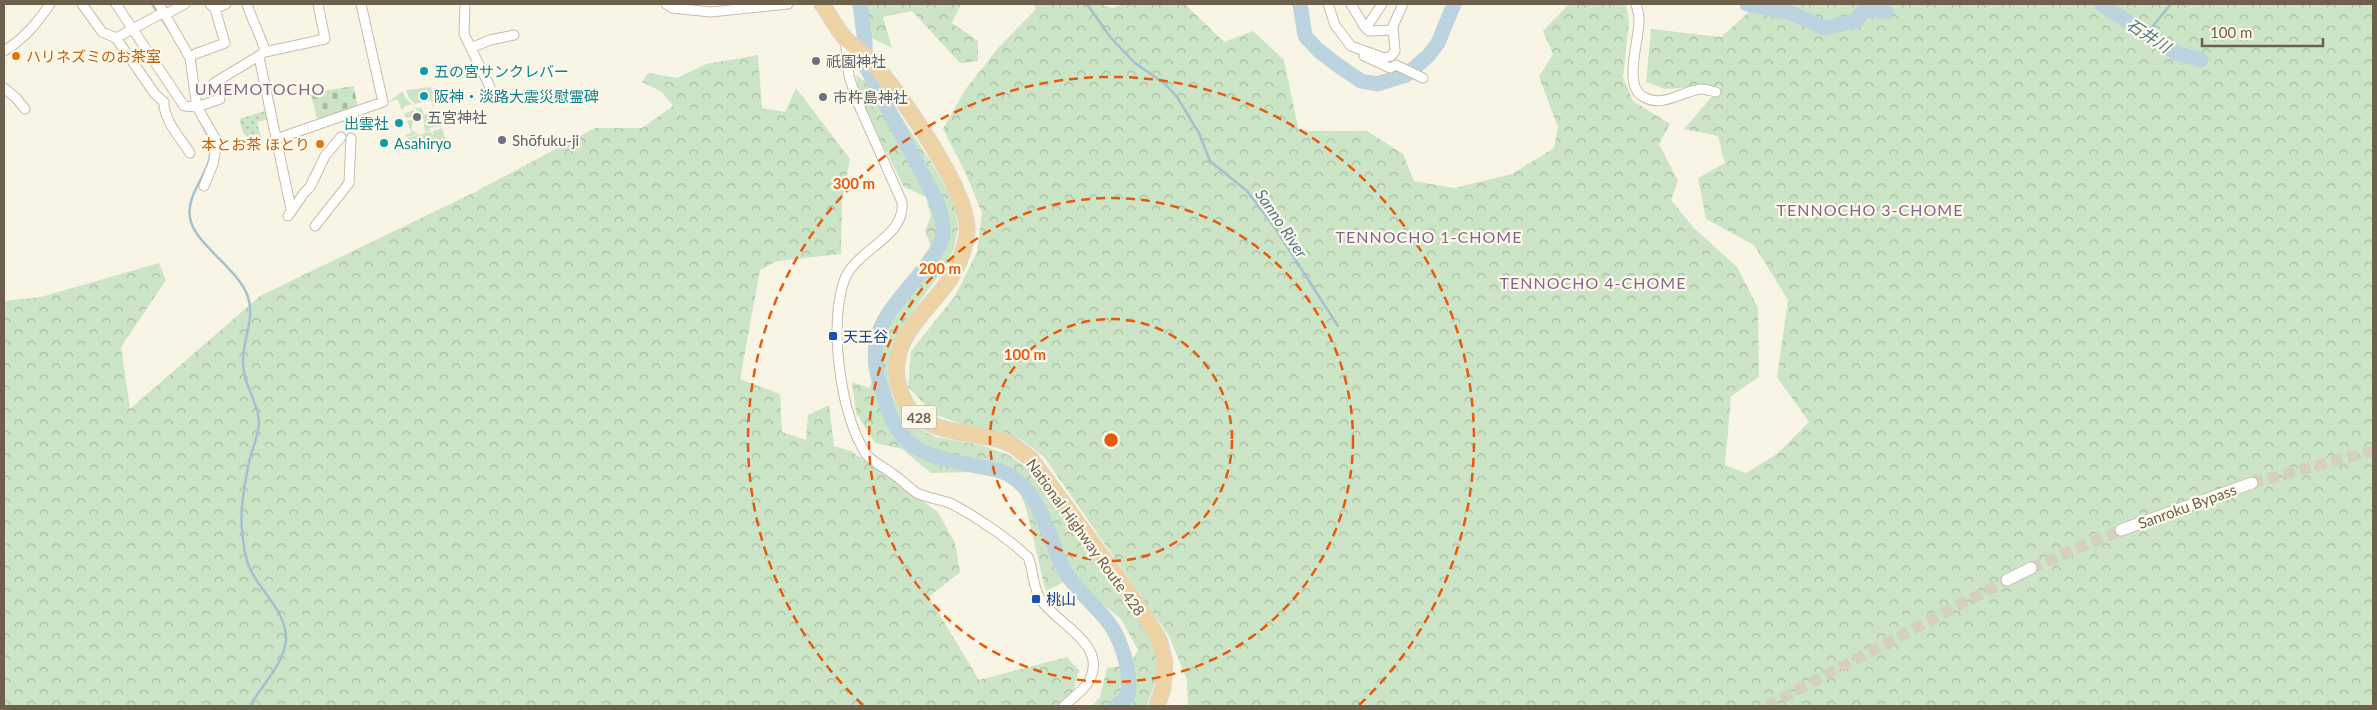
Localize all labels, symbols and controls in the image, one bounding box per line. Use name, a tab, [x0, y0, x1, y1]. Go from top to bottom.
water label: 石井川	[2124, 14, 2176, 57]
scale bar	[2202, 15, 2323, 47]
text: 100 m	[2210, 23, 2252, 41]
place label: ハリネズミのお茶室	[26, 47, 161, 65]
marker: ハリネズミのお茶室	[10, 50, 22, 62]
place label: 祇園神社	[826, 52, 886, 70]
marker: 祇園神社	[810, 55, 822, 67]
place label: 五の宮サンクレバー	[434, 62, 569, 80]
marker: 五の宮サンクレバー	[418, 65, 430, 77]
district label: UMEMOTOCHO	[195, 79, 325, 98]
place label: 阪神・淡路大震災慰霊碑	[434, 87, 599, 105]
place label: 市杵島神社	[833, 88, 908, 106]
marker: 阪神・淡路大震災慰霊碑	[418, 90, 430, 102]
marker: 市杵島神社	[817, 91, 829, 103]
place label: 五宮神社	[427, 108, 487, 126]
marker: 五宮神社	[411, 111, 423, 123]
place label: 出雲社	[344, 114, 389, 132]
marker: 出雲社	[393, 117, 405, 129]
place label: Shōfuku-ji	[512, 131, 579, 149]
place label: Asahiryo	[394, 134, 452, 152]
marker: Shōfuku-ji	[496, 134, 508, 146]
place label: 本とお茶 ほとり	[201, 135, 310, 153]
marker: Asahiryo	[378, 137, 390, 149]
marker: 本とお茶 ほとり	[314, 138, 326, 150]
text: 300 m	[833, 174, 875, 192]
water label: Sanno River	[1252, 185, 1312, 261]
district label: TENNOCHO 3-CHOME	[1777, 200, 1963, 219]
district label: TENNOCHO 1-CHOME	[1336, 227, 1522, 246]
text: 200 m	[919, 259, 961, 277]
district label: TENNOCHO 4-CHOME	[1500, 273, 1686, 292]
place label: 天王谷	[843, 327, 888, 345]
marker: 天王谷	[827, 330, 839, 342]
text: 100 m	[1004, 345, 1046, 363]
road number: 428	[902, 406, 936, 428]
centre of rings	[1102, 431, 1120, 449]
street label: National Highway Route 428	[1023, 455, 1149, 619]
street label: Sanroku Bypass	[2135, 480, 2239, 532]
place label: 桃山	[1046, 590, 1076, 608]
marker: 桃山	[1030, 593, 1042, 605]

